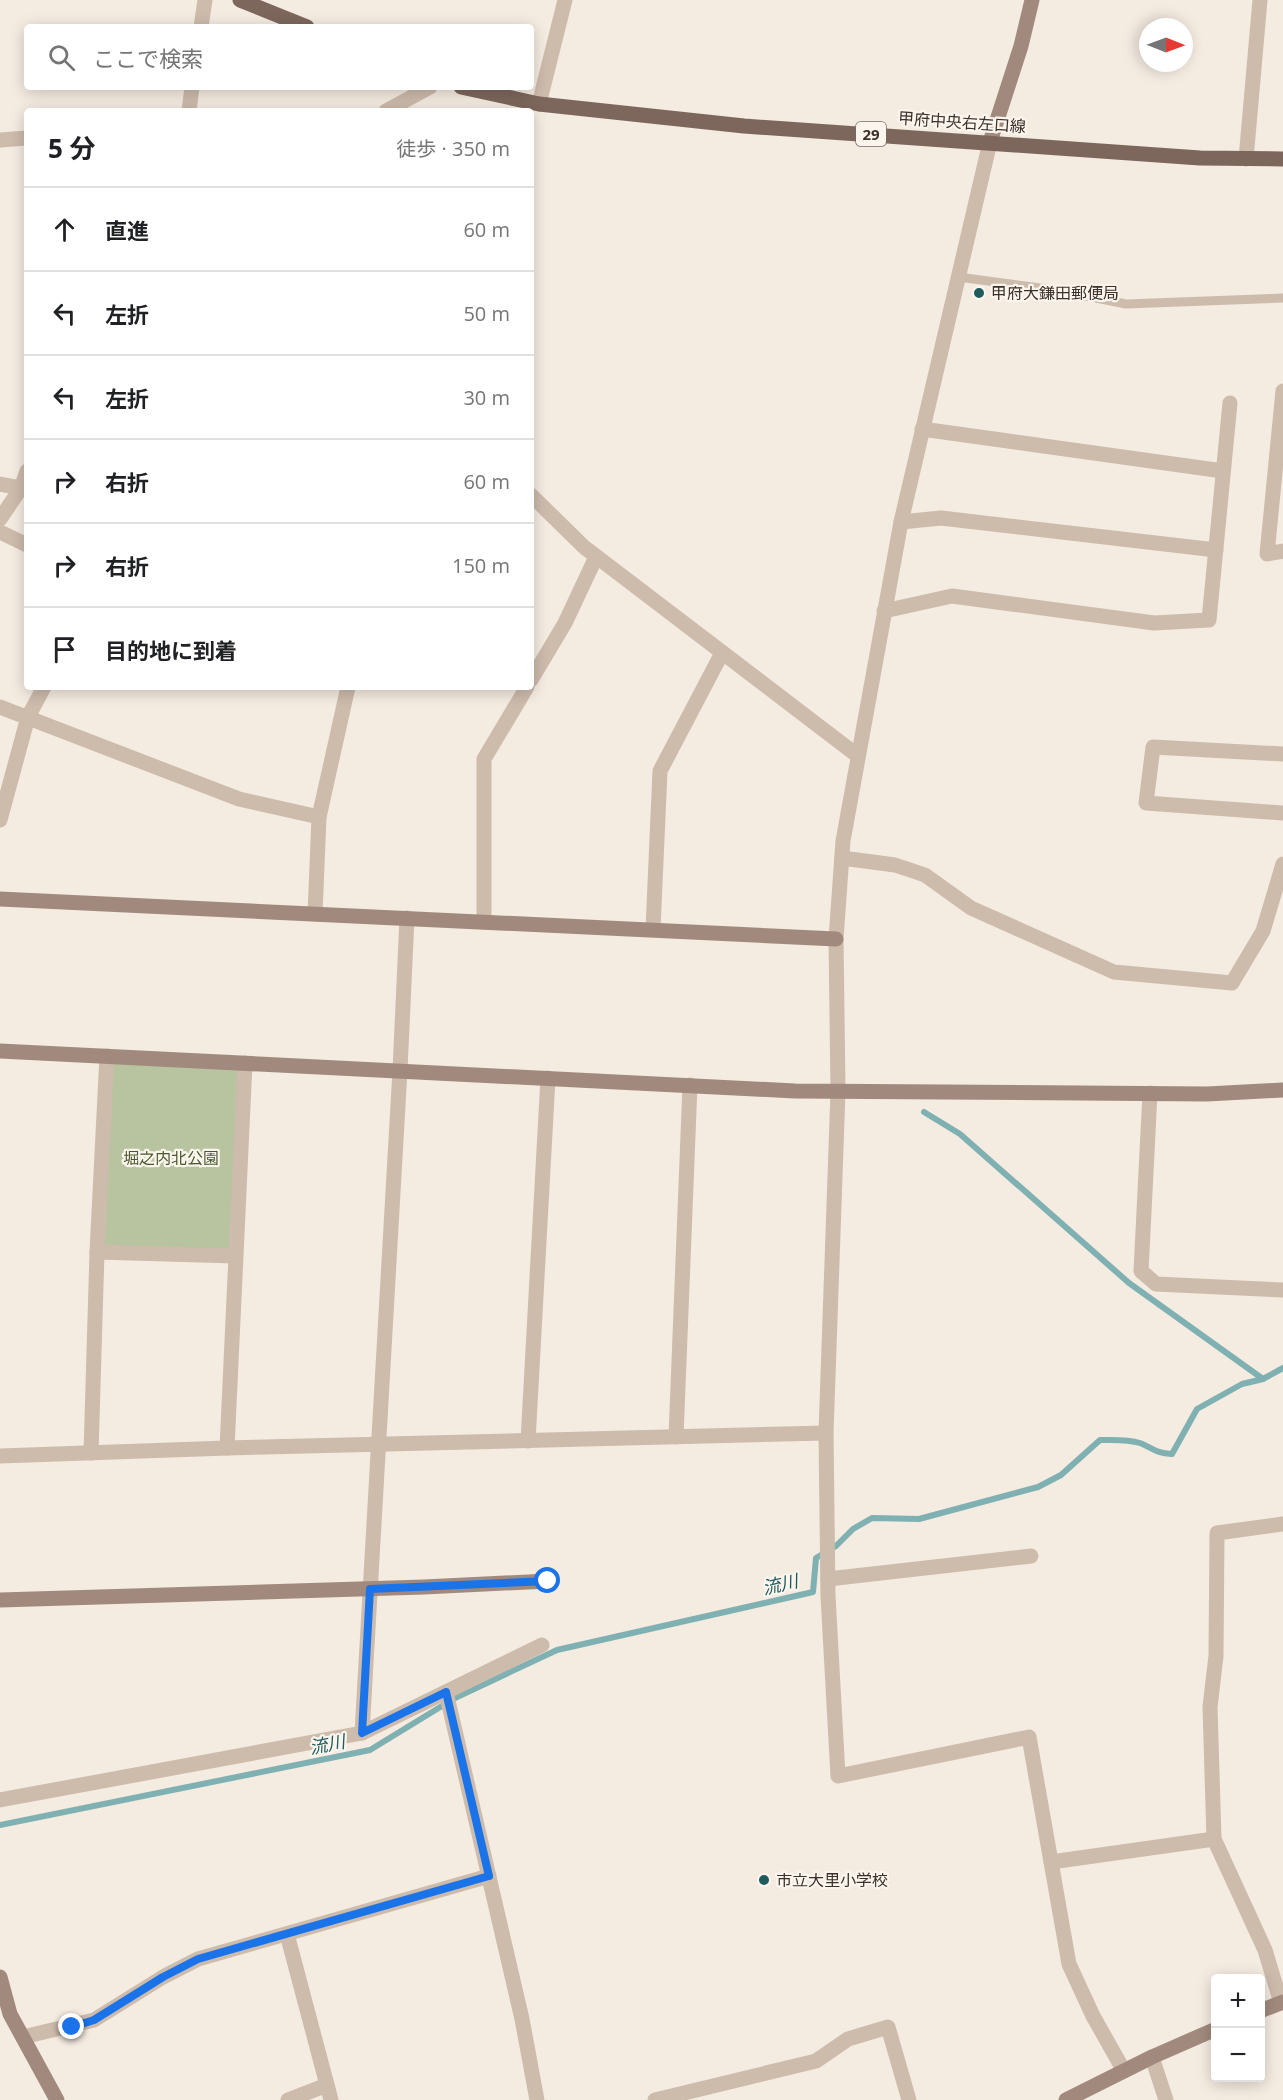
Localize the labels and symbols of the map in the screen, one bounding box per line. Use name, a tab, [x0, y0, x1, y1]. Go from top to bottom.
north arrow	[1139, 18, 1193, 72]
street label: 甲府中央右左口線	[897, 107, 1027, 137]
road number: 29	[856, 122, 886, 146]
place label: 甲府大鎌田郵便局	[991, 282, 1119, 304]
marker: 甲府大鎌田郵便局	[972, 286, 986, 300]
park label: 堀之内北公園	[123, 1147, 219, 1169]
route start	[534, 1567, 560, 1593]
water label: 流川	[760, 1568, 802, 1600]
water label: 流川	[307, 1728, 349, 1759]
place label: 市立大里小学校	[776, 1869, 888, 1891]
marker: 市立大里小学校	[757, 1873, 771, 1887]
route end	[58, 2013, 84, 2039]

